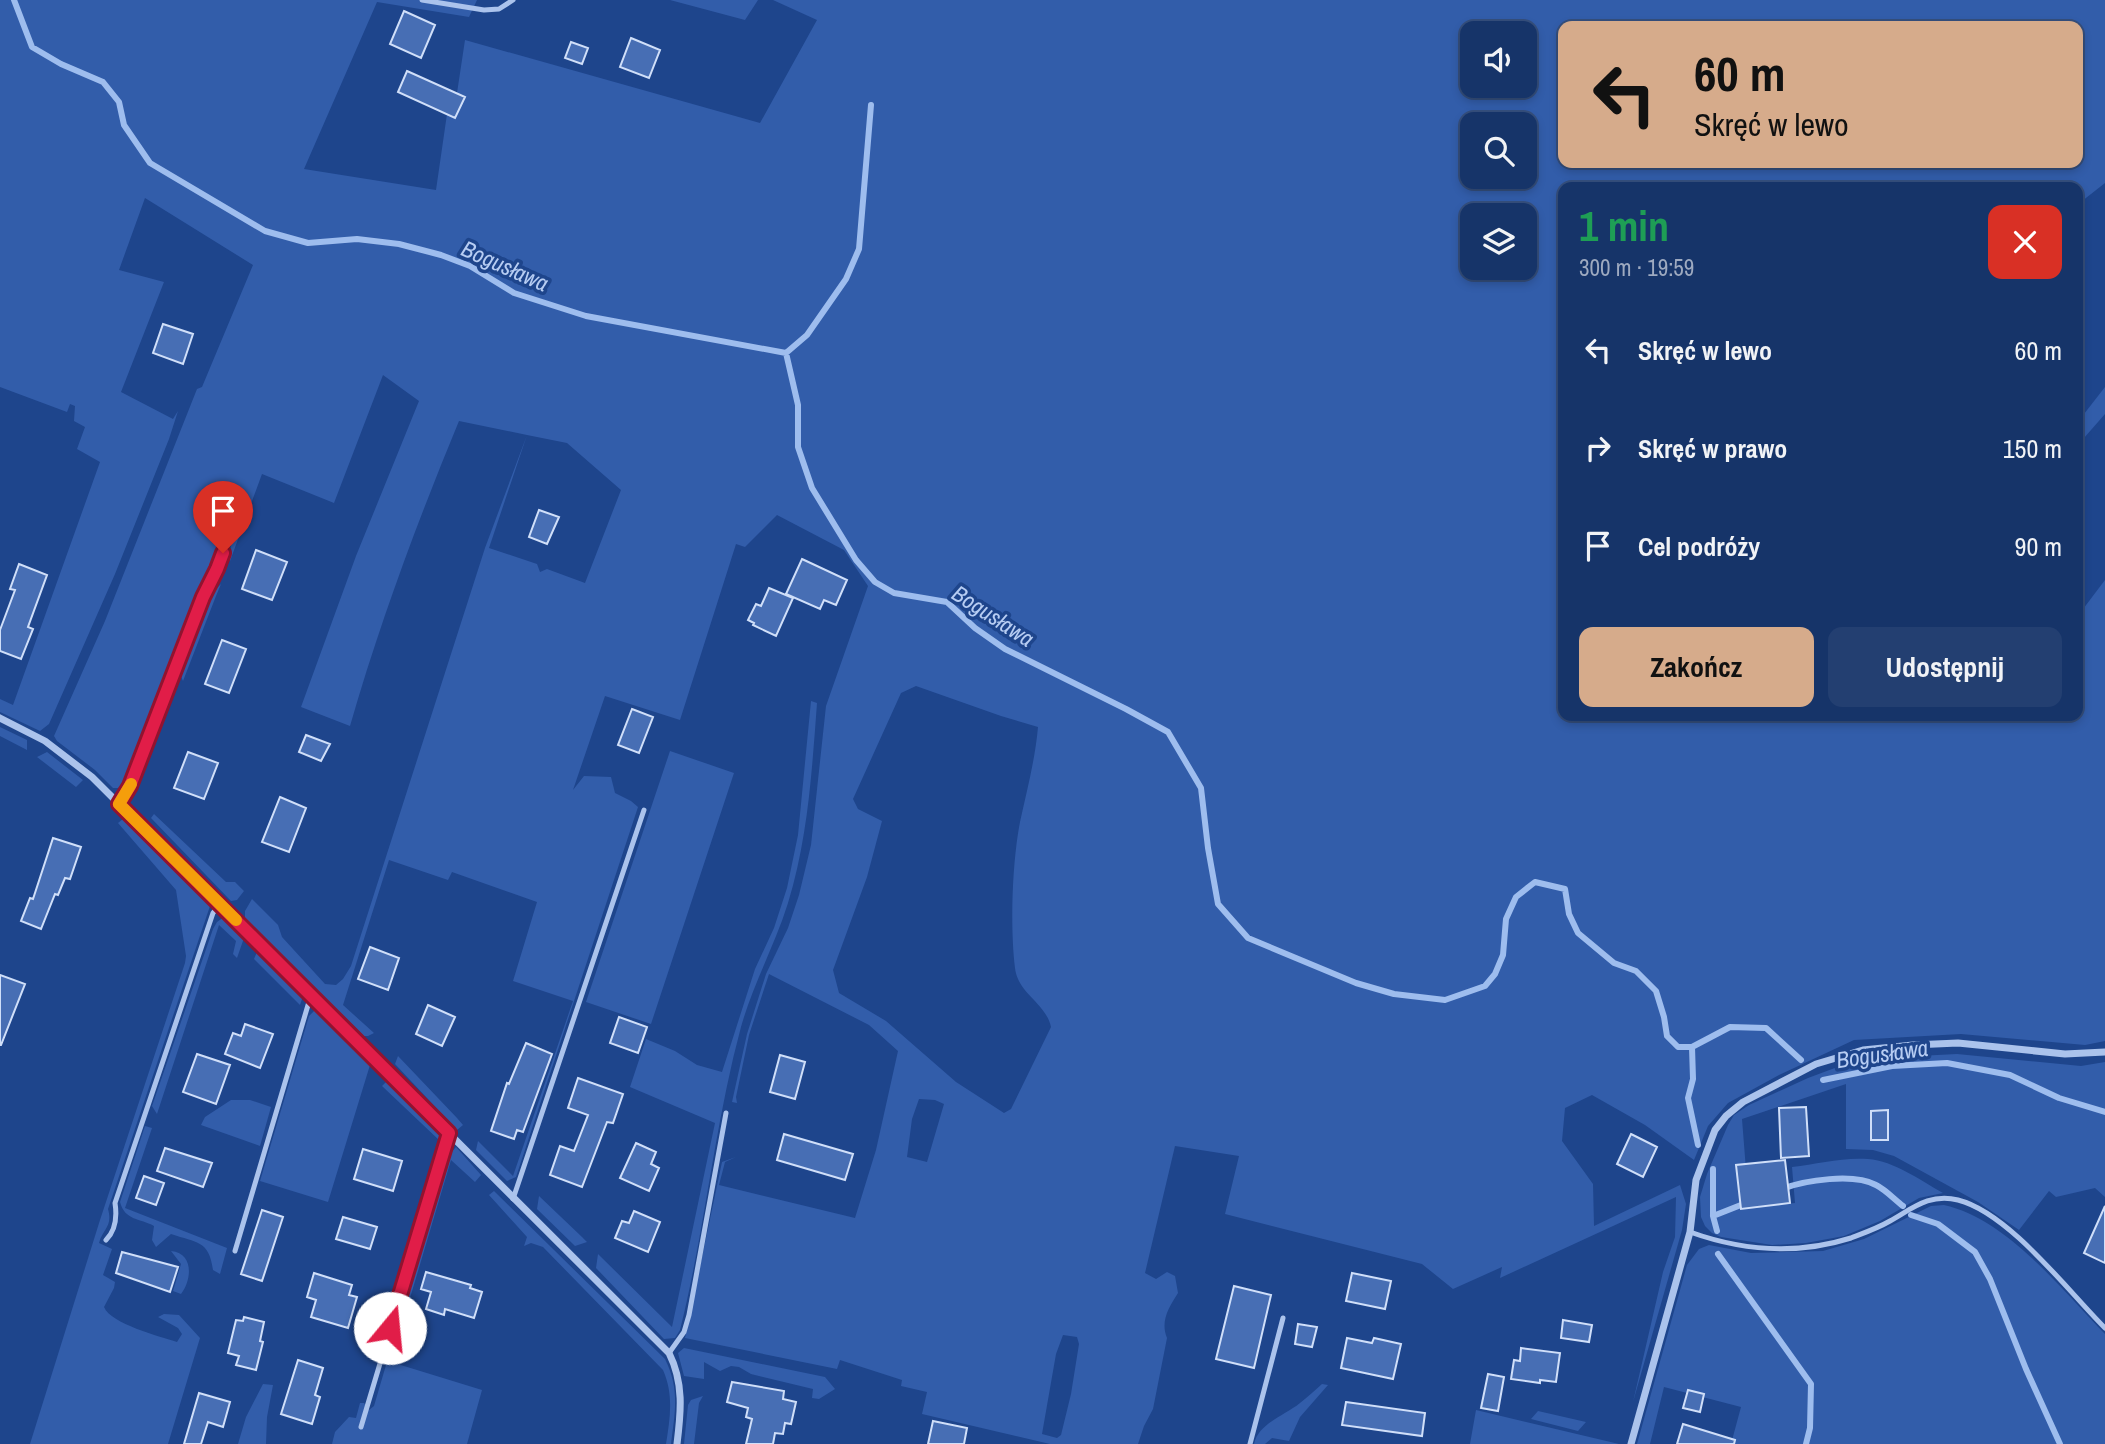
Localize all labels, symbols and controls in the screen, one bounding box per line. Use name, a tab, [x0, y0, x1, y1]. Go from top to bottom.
map controls	[1460, 21, 1537, 280]
button: sound	[1460, 21, 1537, 98]
text: 60 m	[1694, 40, 1786, 106]
icon: left	[1579, 49, 1670, 140]
text: Skręć w lewo	[1694, 103, 1849, 146]
button: search	[1460, 112, 1537, 189]
text: 1 min	[1579, 198, 1669, 254]
button: layers	[1460, 203, 1537, 280]
button: close	[1988, 205, 2062, 279]
water label: Bogusława	[457, 233, 554, 298]
text: 300 m · 19:59	[1579, 252, 1694, 283]
icon: left	[1579, 331, 1617, 369]
text: Skręć w lewo	[1638, 333, 1772, 368]
text: 60 m	[2015, 333, 2062, 368]
icon: right	[1579, 429, 1617, 467]
text: Skręć w prawo	[1638, 431, 1787, 466]
text: 150 m	[2003, 431, 2062, 466]
pin	[193, 481, 253, 553]
icon: arrive	[204, 492, 242, 530]
icon: arrive	[1579, 527, 1617, 565]
text: Cel podróży	[1638, 529, 1760, 564]
text: 90 m	[2015, 529, 2062, 564]
water label: Bogusława	[946, 577, 1040, 654]
button: Zakończ	[1579, 627, 1814, 707]
button: Udostępnij	[1828, 627, 2062, 707]
water label: Bogusława	[1834, 1032, 1930, 1075]
position arrow	[353, 1291, 427, 1365]

